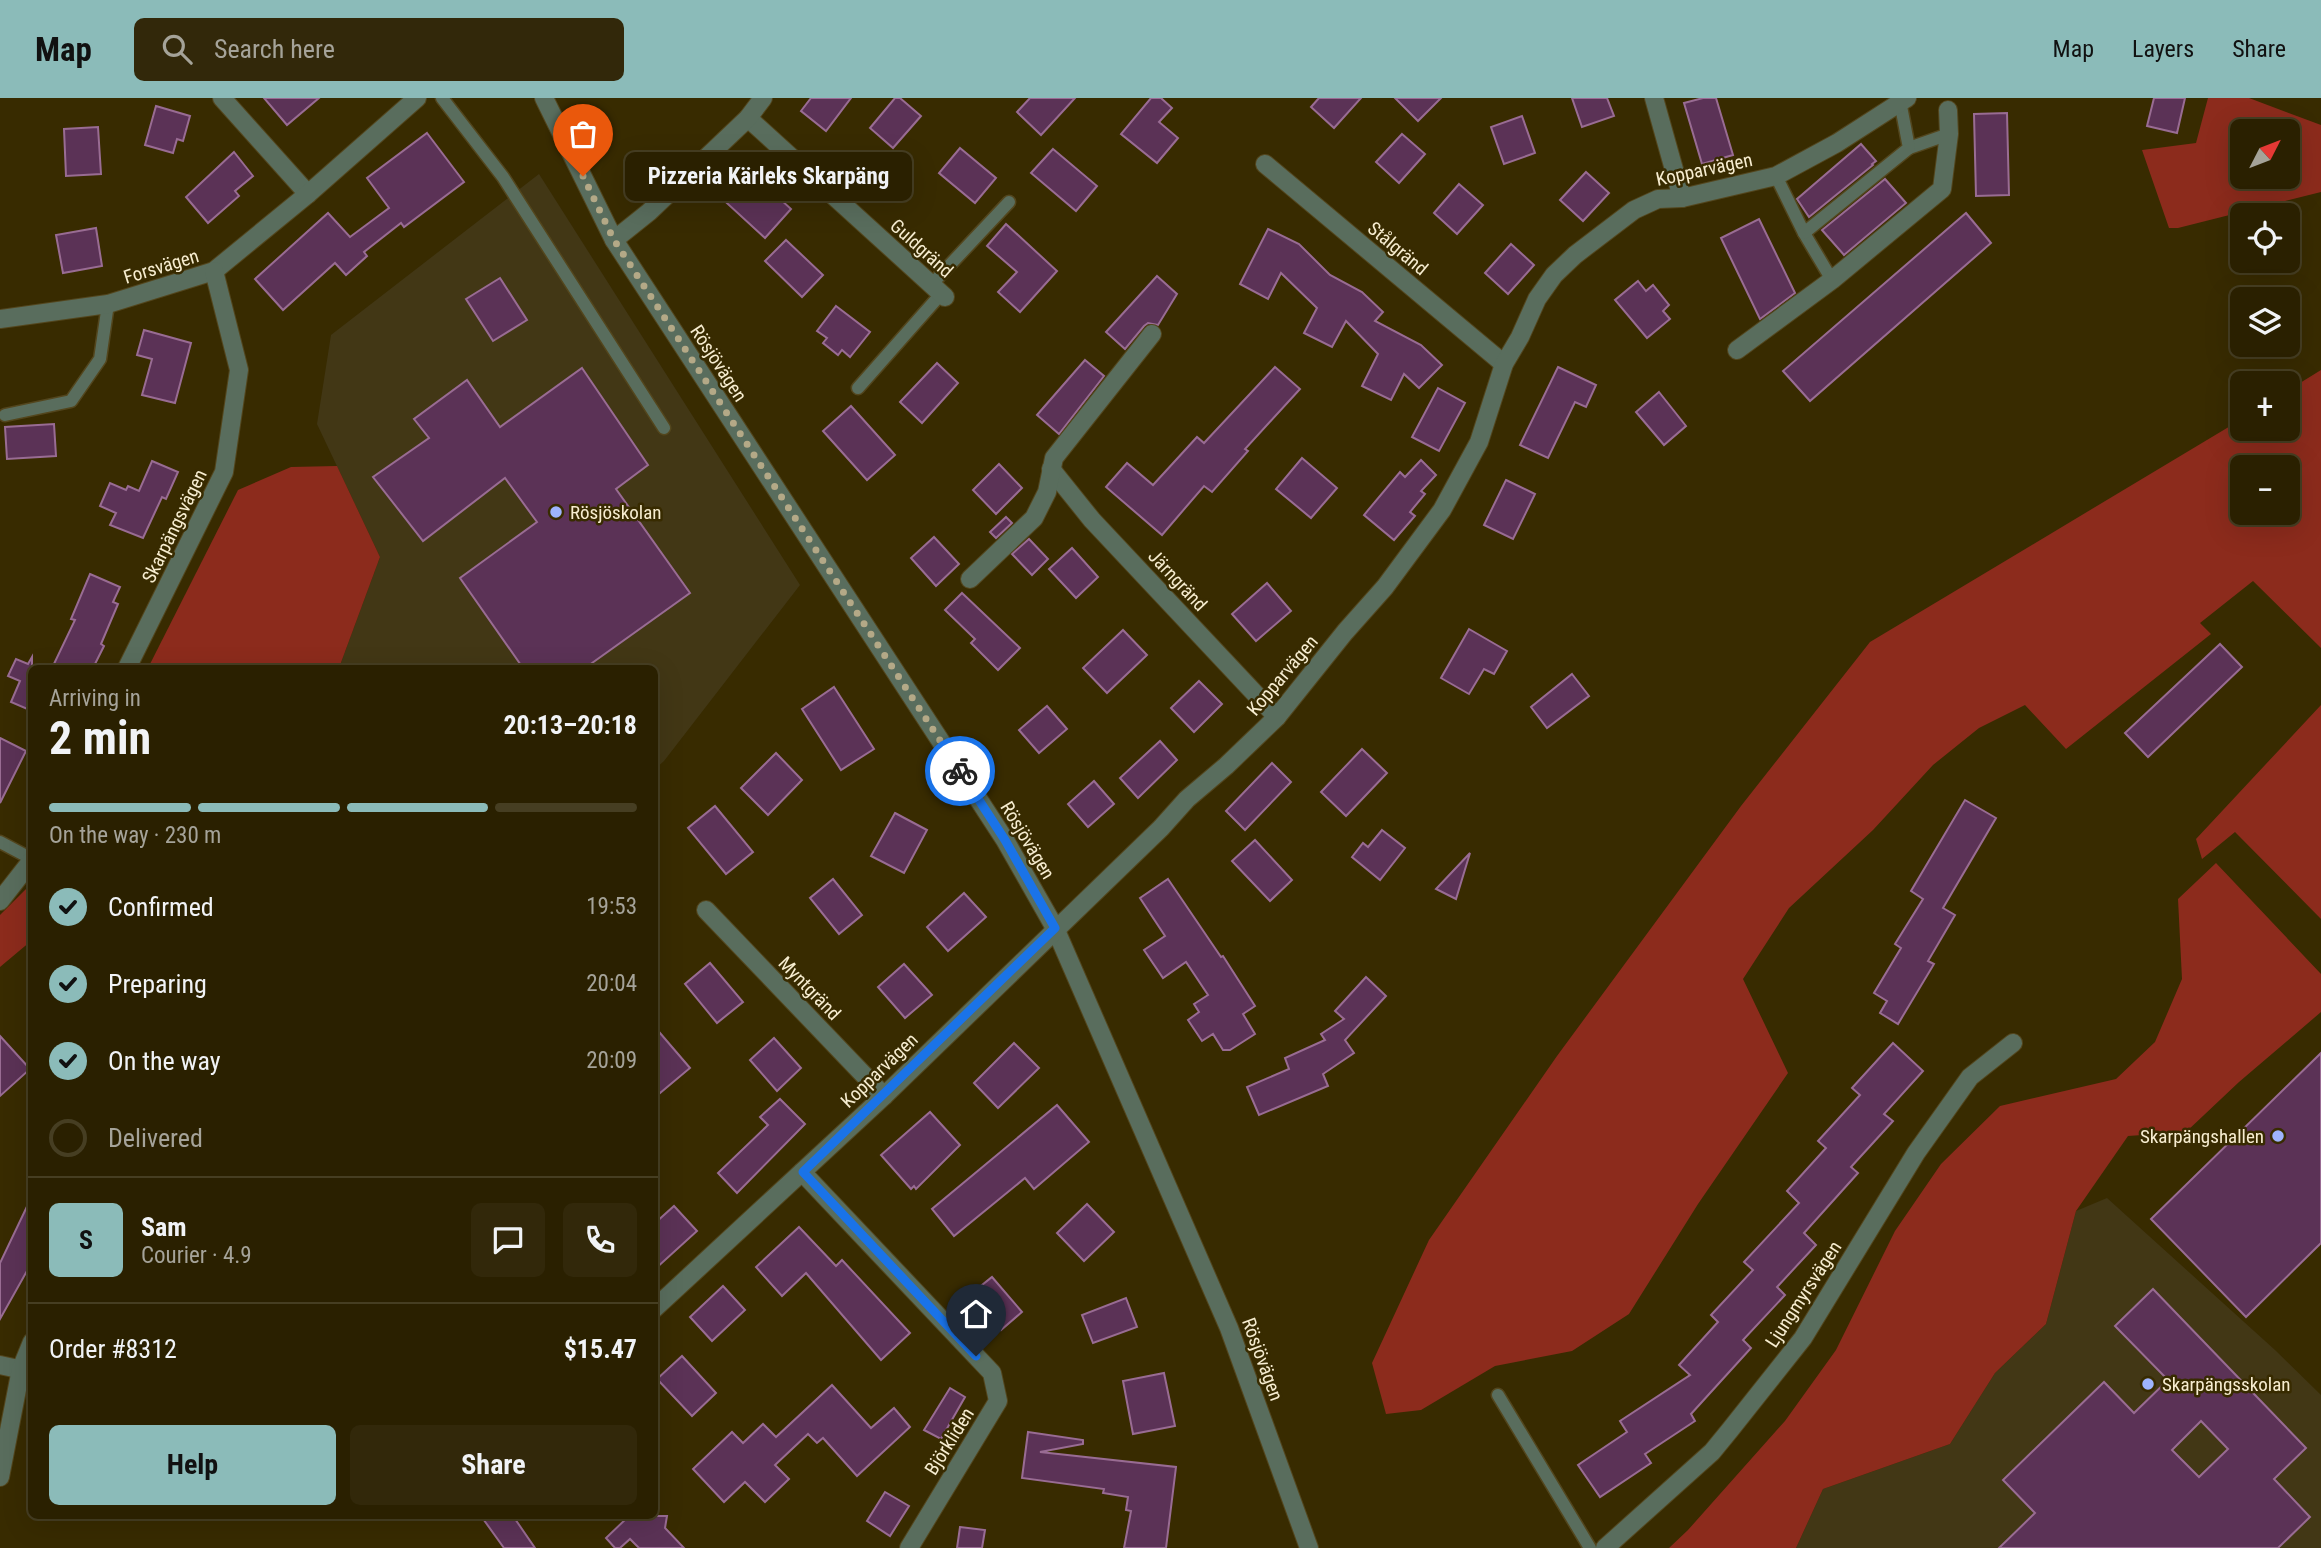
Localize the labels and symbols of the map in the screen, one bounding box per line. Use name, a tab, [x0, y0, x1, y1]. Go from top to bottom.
pin	[553, 104, 613, 176]
north arrow	[2230, 119, 2300, 189]
street label: Kopparvägen	[1654, 148, 1754, 191]
callout: Pizzeria Kärleks Skarpäng	[625, 152, 912, 200]
street label: Guldgränd	[885, 214, 958, 283]
street label: Stålgränd	[1363, 217, 1432, 280]
street label: Forsvägen	[121, 244, 202, 289]
street label: Rösjövägen	[685, 321, 752, 406]
street label: Skarpängsvägen	[137, 466, 212, 587]
place label: Rösjöskolan	[570, 501, 662, 524]
marker: Rösjöskolan	[548, 504, 564, 520]
street label: Järngränd	[1143, 545, 1212, 616]
street label: Kopparvägen	[1242, 630, 1323, 720]
courier	[925, 736, 995, 806]
street label: Rösjövägen	[995, 797, 1060, 883]
street label: Myntgränd	[774, 952, 846, 1025]
street label: Kopparvägen	[836, 1028, 923, 1113]
place label: Skarpängshallen	[2140, 1125, 2264, 1148]
marker: Skarpängshallen	[2270, 1128, 2286, 1144]
street label: Ljungmyrsvägen	[1760, 1237, 1846, 1352]
pin	[946, 1284, 1006, 1356]
street label: Rösjövägen	[1237, 1315, 1288, 1404]
place label: Skarpängsskolan	[2162, 1373, 2290, 1396]
marker: Skarpängsskolan	[2140, 1376, 2156, 1392]
street label: Björkliden	[920, 1403, 979, 1479]

